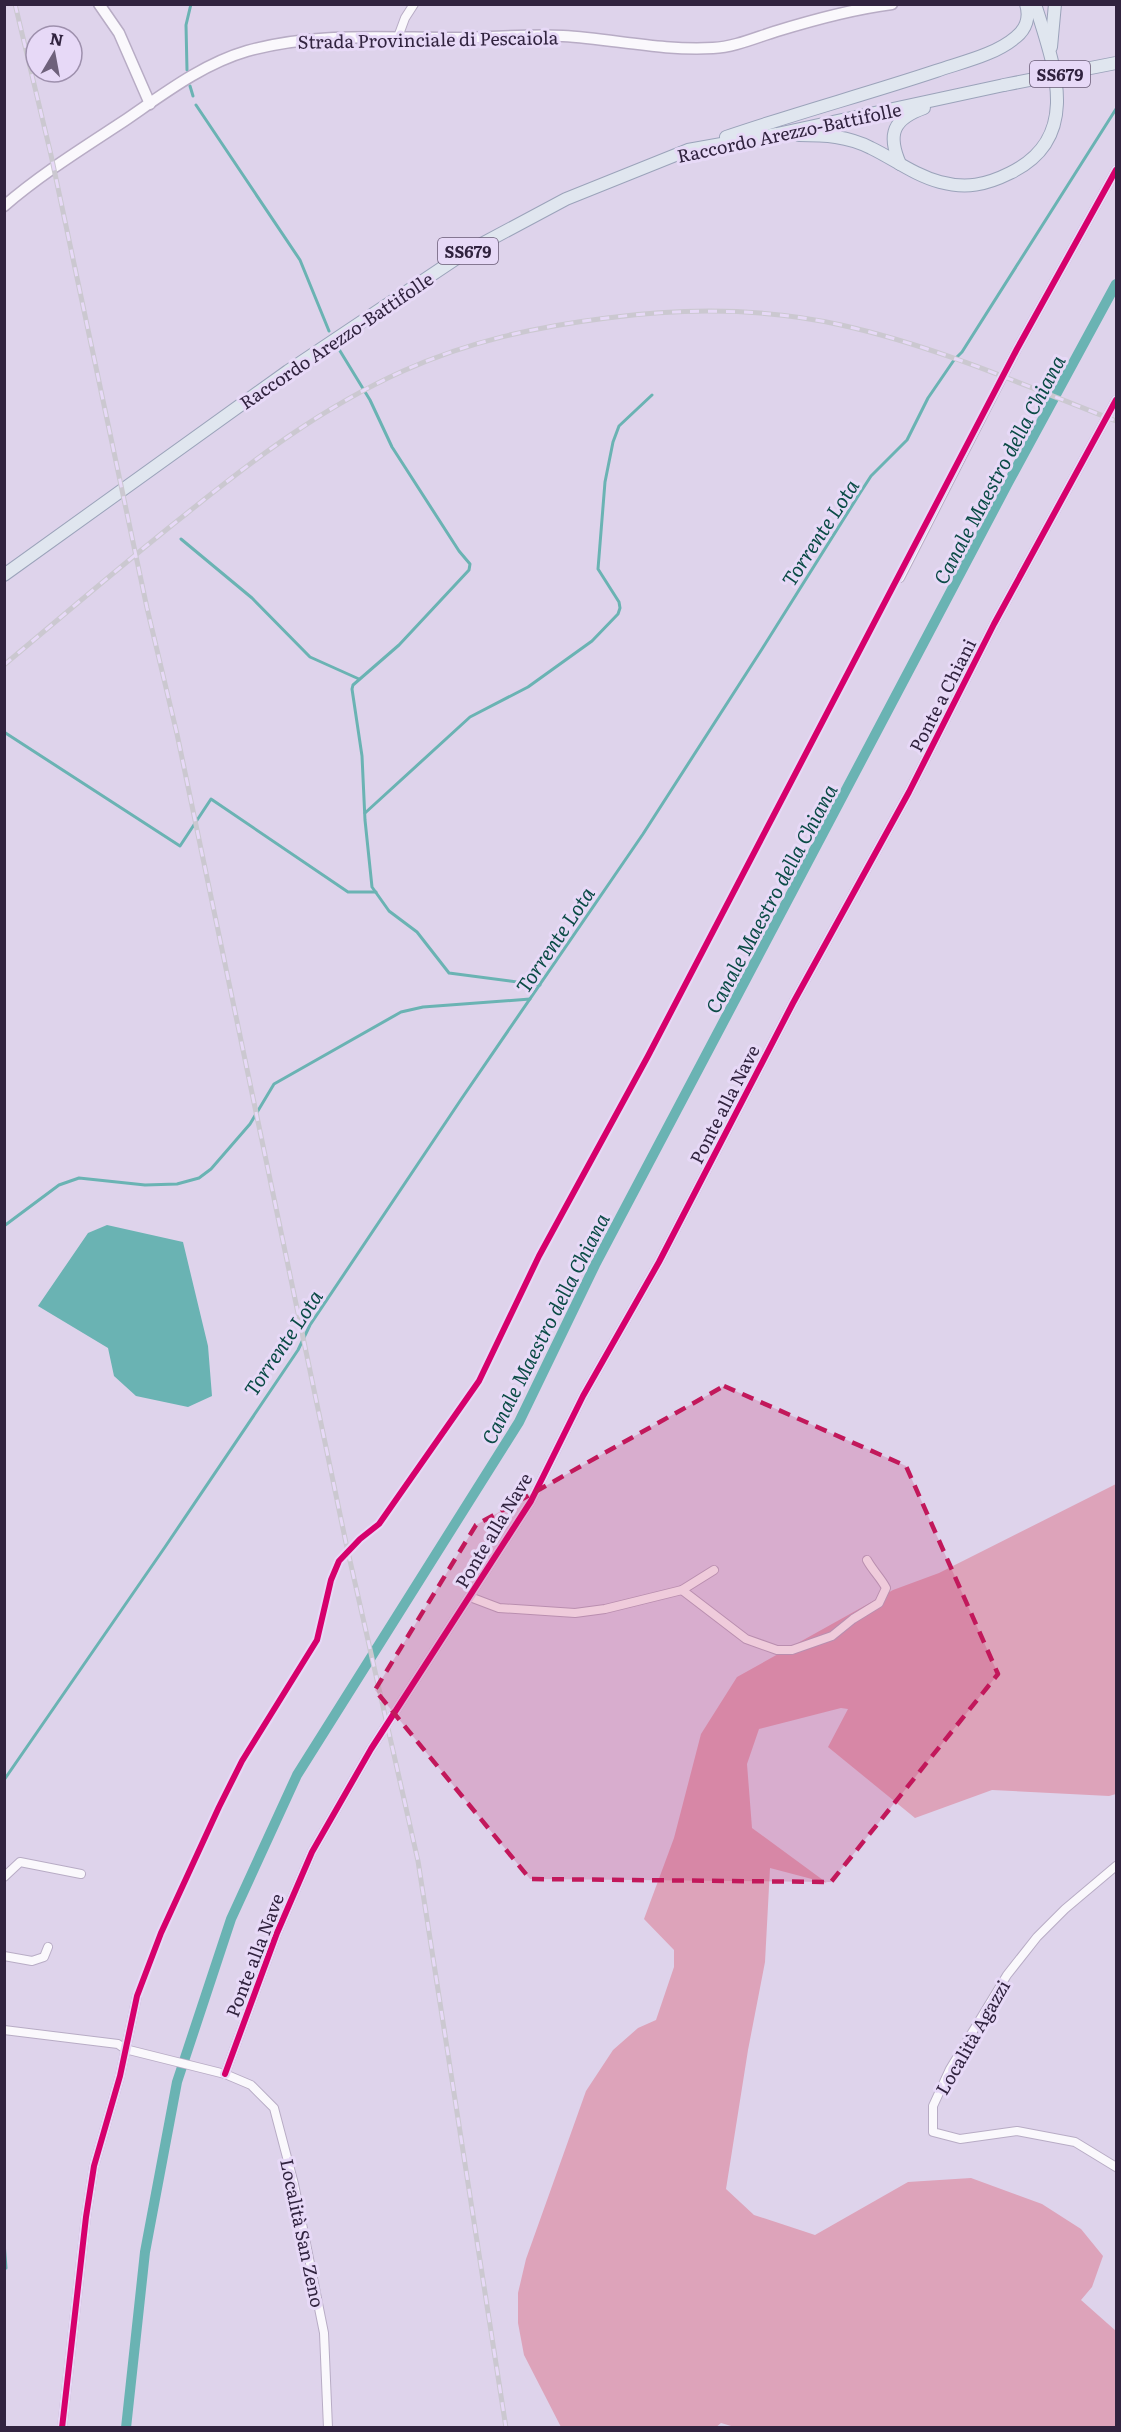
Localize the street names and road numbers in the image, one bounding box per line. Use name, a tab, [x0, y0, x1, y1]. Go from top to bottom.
street label: Strada Provinciale di Pescaiola	[297, 23, 559, 55]
road number: SS679	[1030, 61, 1090, 87]
street label: Raccordo Arezzo-Battifolle	[674, 95, 904, 169]
road number: SS679	[438, 238, 498, 264]
street label: Raccordo Arezzo-Battifolle	[234, 265, 438, 415]
street label: Ponte a Chiani	[902, 634, 982, 756]
street label: Ponte alla Nave	[682, 1040, 766, 1168]
street label: Ponte alla Nave	[448, 1467, 538, 1593]
street label: Ponte alla Nave	[218, 1889, 290, 2021]
street label: Località Agazzi	[928, 1974, 1016, 2100]
street label: Località San Zeno	[274, 2156, 332, 2310]

